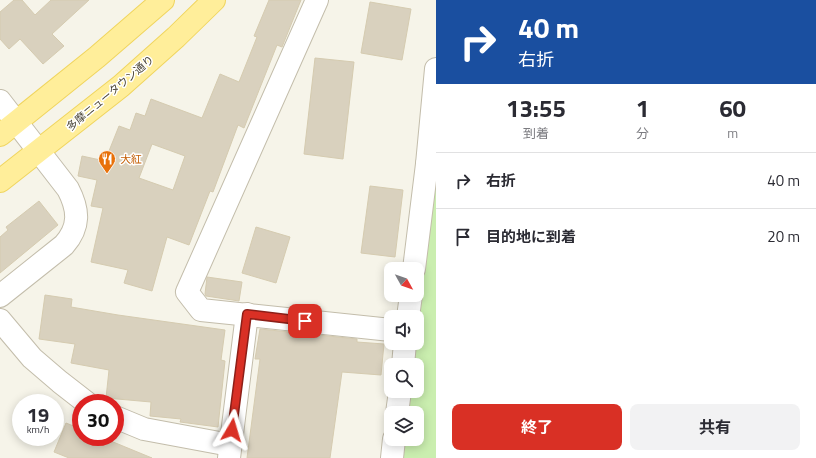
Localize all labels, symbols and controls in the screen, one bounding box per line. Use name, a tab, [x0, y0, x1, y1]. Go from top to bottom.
text: 40 m	[518, 6, 579, 49]
icon: right	[452, 16, 504, 68]
text: 右折	[518, 46, 554, 73]
street label: 多摩ニュータウン通り	[63, 52, 157, 134]
text: 13:55	[506, 90, 566, 126]
text: 1	[636, 90, 649, 126]
text: 60	[719, 90, 746, 126]
text: 到着	[523, 123, 549, 143]
text: 分	[636, 123, 649, 143]
text: m	[727, 123, 738, 143]
restaurant icon: 大紅	[97, 149, 117, 174]
place label: 大紅	[120, 151, 142, 167]
text: 右折	[486, 169, 516, 192]
text: 40 m	[767, 169, 800, 192]
icon: right	[452, 170, 474, 192]
text: 目的地に到着	[486, 225, 576, 248]
text: 20 m	[767, 225, 800, 248]
icon: arrive	[452, 226, 474, 248]
north arrow	[384, 262, 424, 302]
map controls	[384, 262, 424, 446]
pin	[288, 304, 322, 338]
icon: arrive	[294, 310, 316, 332]
button: sound	[384, 310, 424, 350]
button: search	[384, 358, 424, 398]
speed limit sign: 30	[72, 394, 124, 446]
text: 19	[27, 399, 49, 430]
button: 終了	[452, 404, 622, 450]
button: 共有	[630, 404, 800, 450]
button: layers	[384, 406, 424, 446]
position arrow	[211, 409, 253, 451]
text: km/h	[27, 422, 49, 437]

